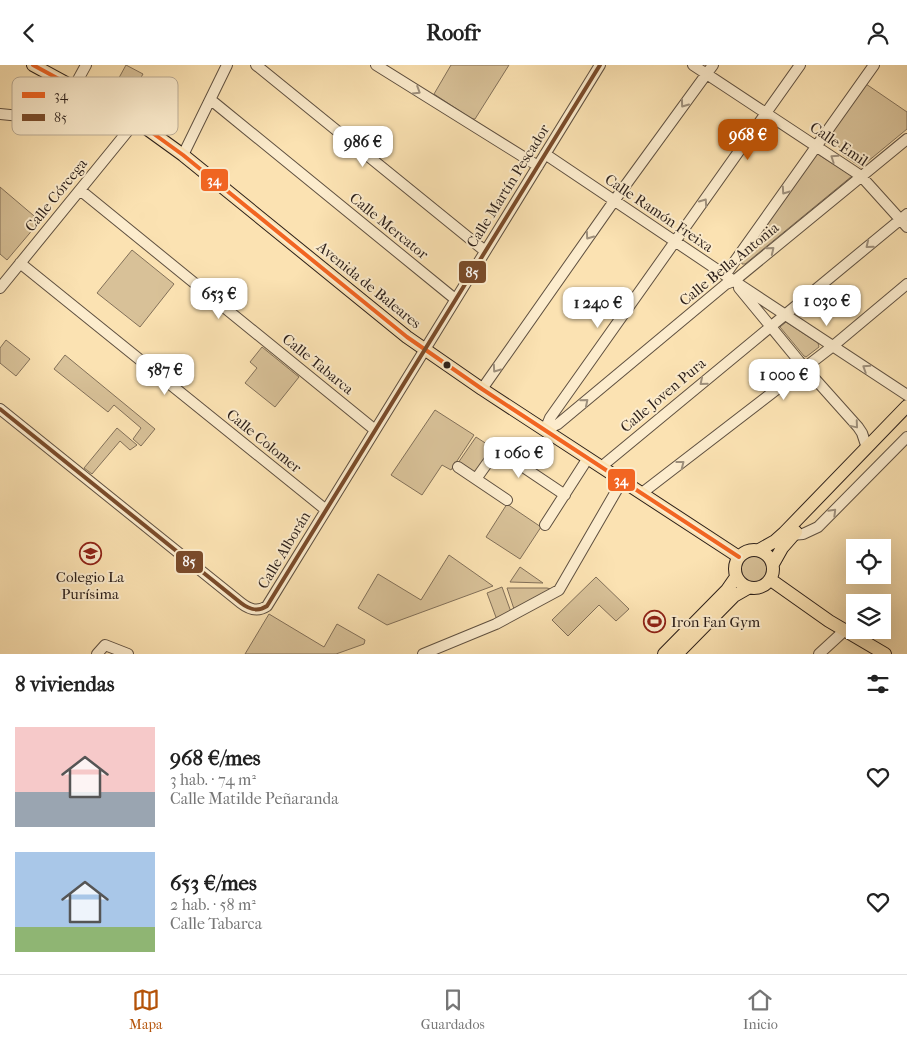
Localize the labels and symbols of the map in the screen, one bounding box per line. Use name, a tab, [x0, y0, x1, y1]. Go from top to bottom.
legend	[12, 77, 178, 135]
one-way arrow	[412, 84, 421, 94]
text: 34	[54, 87, 69, 104]
one-way arrow	[681, 99, 691, 108]
text: 85	[54, 109, 67, 126]
street label: Calle Emil	[807, 118, 871, 170]
pin: 968 €	[713, 119, 783, 161]
street label: Calle Martín Pescador	[463, 121, 554, 251]
pin: 986 €	[328, 126, 398, 168]
street label: Calle Córcega	[21, 154, 92, 235]
one-way arrow	[830, 155, 839, 164]
line badge: 34	[200, 168, 229, 192]
street label: Calle Ramón Freixa	[601, 170, 717, 256]
text: 34	[207, 172, 222, 189]
one-way arrow	[782, 185, 791, 194]
street label: Calle Mercator	[346, 189, 432, 264]
one-way arrow	[698, 198, 707, 208]
street label: Calle Bella Antonia	[676, 218, 783, 310]
one-way arrow	[586, 230, 595, 240]
street label: Avenida de Baleares	[313, 237, 425, 333]
one-way arrow	[866, 239, 875, 247]
one-way arrow	[766, 247, 775, 256]
line badge: 85	[458, 260, 487, 284]
text: 85	[465, 264, 479, 281]
pin: 653 €	[184, 277, 254, 320]
pin: 1 030 €	[781, 285, 873, 327]
pin: 1 240 €	[552, 287, 644, 329]
street label: Calle Tabarca	[279, 330, 358, 399]
pin: 587 €	[130, 353, 200, 396]
street label: Calle Joven Pura	[617, 353, 710, 436]
pin: 1 000 €	[738, 359, 830, 401]
unlabelled marker	[442, 360, 452, 370]
one-way arrow	[493, 364, 502, 373]
one-way arrow	[863, 365, 872, 374]
one-way arrow	[700, 376, 709, 385]
one-way arrow	[579, 399, 588, 408]
street label: Calle Colomer	[223, 405, 306, 477]
one-way arrow	[850, 419, 858, 428]
pin: 1 060 €	[473, 437, 565, 479]
one-way arrow	[675, 462, 684, 470]
line badge: 34	[607, 468, 636, 492]
text: 34	[614, 472, 629, 489]
street label: Calle Alborán	[254, 508, 314, 592]
one-way arrow	[827, 509, 836, 518]
school or university icon: Colegio La Purísima	[78, 542, 102, 566]
line badge: 85	[175, 550, 204, 574]
text: 85	[182, 553, 196, 570]
place label: Colegio La Purísima	[56, 568, 125, 603]
sports icon: Iron Fan Gym	[643, 610, 667, 634]
place label: Iron Fan Gym	[671, 613, 761, 631]

